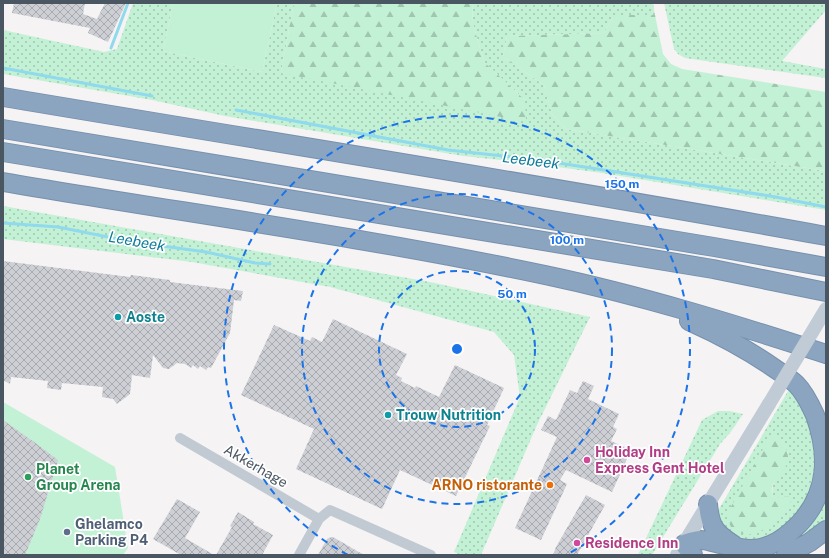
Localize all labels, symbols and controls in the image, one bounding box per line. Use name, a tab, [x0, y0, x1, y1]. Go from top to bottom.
water label: Leebeek	[501, 148, 561, 172]
text: 150 m	[605, 177, 639, 191]
water label: Leebeek	[107, 228, 168, 255]
text: 100 m	[550, 233, 584, 247]
text: 50 m	[497, 287, 527, 301]
place label: Aoste	[126, 309, 165, 325]
marker: Aoste	[113, 312, 123, 322]
centre of rings	[450, 342, 464, 356]
place label: Trouw Nutrition	[396, 407, 501, 423]
marker: Trouw Nutrition	[383, 410, 393, 420]
street label: Akkerhage	[221, 441, 291, 491]
place label: Holiday Inn Express Gent Hotel	[595, 444, 725, 476]
marker: Holiday Inn Express Gent Hotel	[582, 455, 592, 465]
place label: Planet Group Arena	[36, 461, 121, 493]
marker: Planet Group Arena	[23, 472, 33, 482]
place label: ARNO ristorante	[432, 477, 542, 493]
marker: ARNO ristorante	[545, 480, 555, 490]
place label: Ghelamco Parking P4	[75, 516, 148, 548]
marker: Ghelamco Parking P4	[62, 527, 72, 537]
place label: Residence Inn	[585, 535, 678, 551]
marker: Residence Inn	[572, 538, 582, 548]

